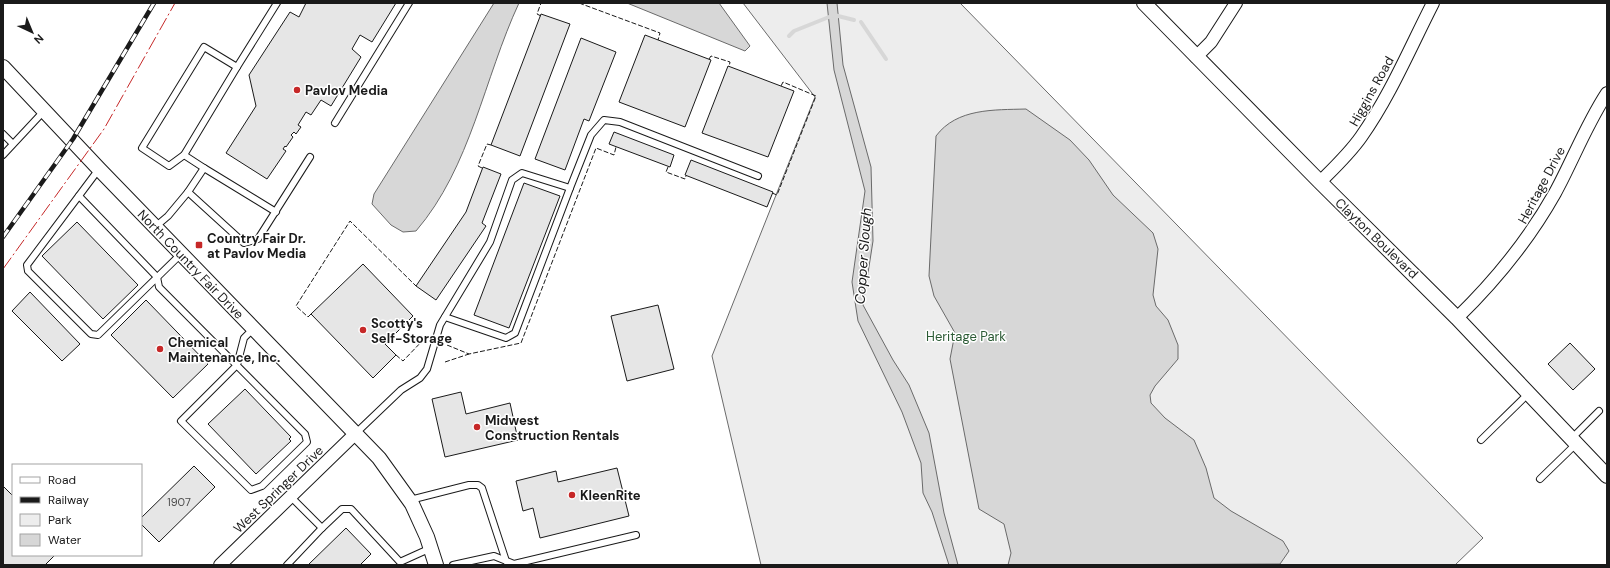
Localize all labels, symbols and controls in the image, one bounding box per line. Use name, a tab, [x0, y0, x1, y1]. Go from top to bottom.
north arrow	[12, 12, 52, 52]
text: N	[31, 31, 47, 47]
street label: Higgins Road	[1345, 53, 1398, 129]
place label: Pavlov Media	[305, 82, 388, 99]
marker: Pavlov Media	[292, 85, 302, 95]
street label: Heritage Drive	[1514, 144, 1569, 227]
street label: Clayton Boulevard	[1331, 194, 1422, 282]
street label: North Country Fair Drive	[134, 206, 247, 323]
water label: Copper Slough	[851, 207, 875, 305]
place label: Country Fair Dr. at Pavlov Media	[207, 230, 306, 262]
marker: Country Fair Dr. at Pavlov Media	[194, 240, 204, 250]
place label: Scotty's Self-Storage	[371, 315, 452, 347]
marker: Scotty's Self-Storage	[358, 325, 368, 335]
park label: Heritage Park	[926, 328, 1006, 345]
place label: Chemical Maintenance, Inc.	[168, 334, 280, 366]
marker: Chemical Maintenance, Inc.	[155, 344, 165, 354]
place label: Midwest Construction Rentals	[485, 412, 620, 444]
marker: Midwest Construction Rentals	[472, 422, 482, 432]
street label: West Springer Drive	[230, 442, 327, 537]
legend	[12, 464, 142, 556]
text: Road	[48, 472, 76, 488]
place label: KleenRite	[580, 487, 641, 504]
marker: KleenRite	[567, 490, 577, 500]
text: Railway	[48, 492, 89, 508]
house number: 1907	[167, 495, 191, 509]
text: Park	[48, 512, 72, 528]
text: Water	[48, 532, 82, 548]

